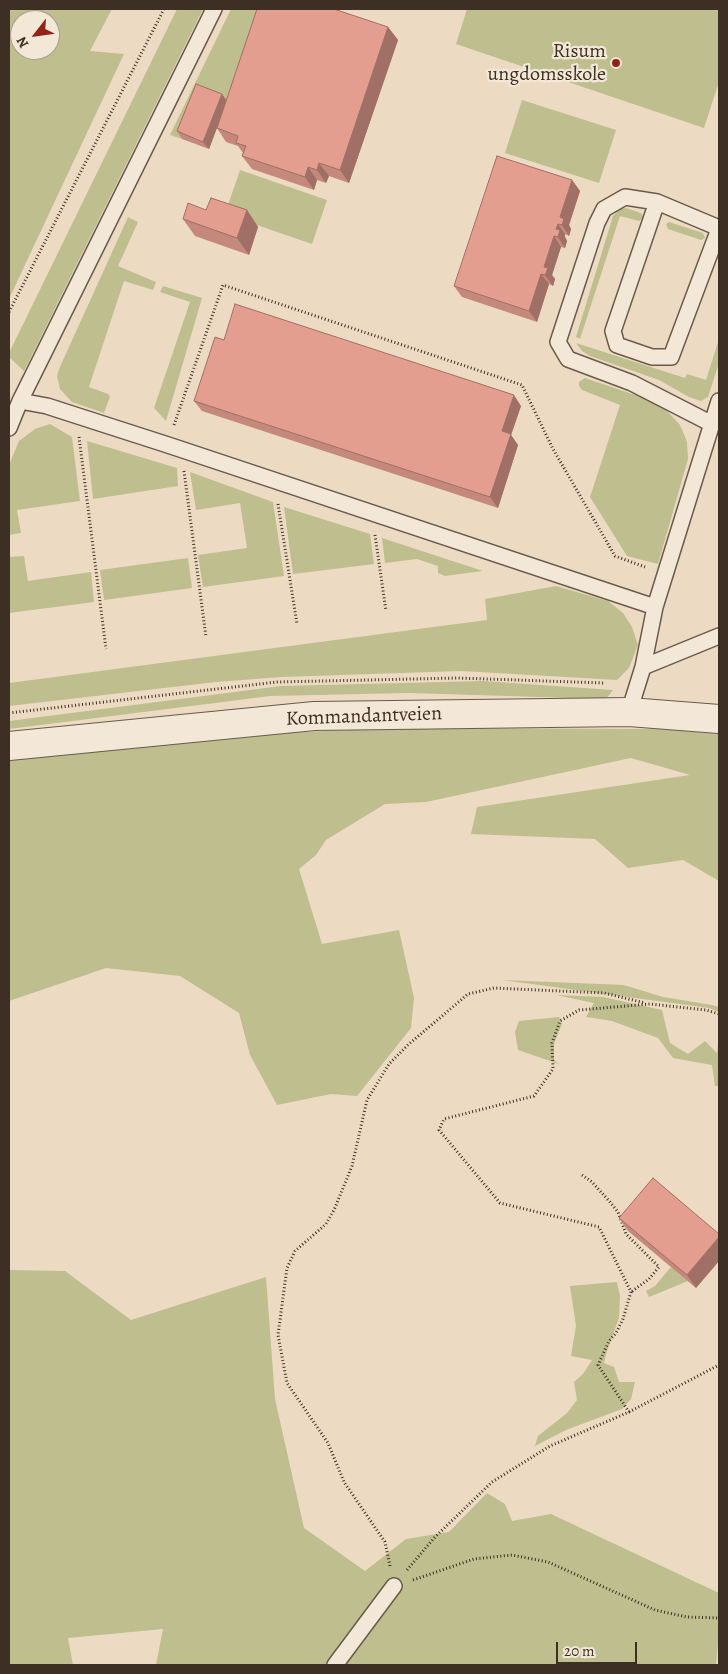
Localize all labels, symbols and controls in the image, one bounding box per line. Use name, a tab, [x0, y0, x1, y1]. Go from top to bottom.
north arrow	[10, 10, 60, 60]
text: N	[12, 33, 33, 51]
place label: Risum ungdomsskole	[487, 40, 606, 87]
marker: Risum ungdomsskole	[610, 57, 622, 69]
street label: Kommandantveien	[286, 702, 442, 732]
scale bar	[558, 1632, 639, 1664]
text: 20 m	[564, 1641, 595, 1661]

